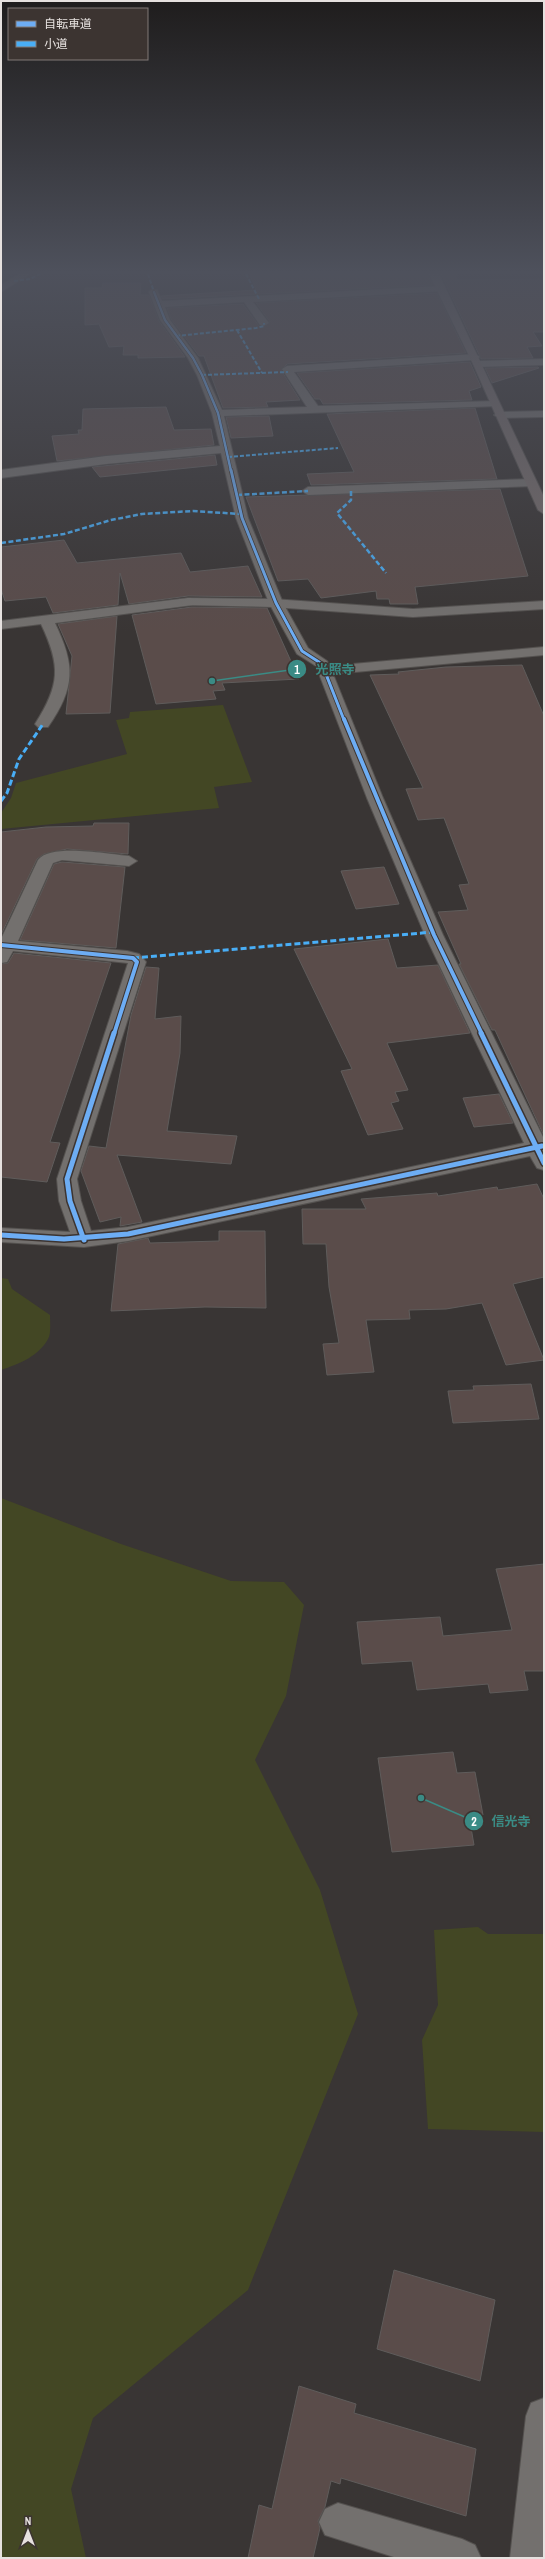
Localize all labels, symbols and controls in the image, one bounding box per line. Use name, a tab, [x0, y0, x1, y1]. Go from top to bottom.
legend	[8, 8, 148, 60]
text: 自転車道	[44, 16, 92, 32]
text: 小道	[44, 36, 68, 52]
callout: 光照寺	[287, 657, 362, 682]
text: 光照寺	[315, 661, 355, 678]
text: 1	[294, 662, 300, 678]
callout: 信光寺	[464, 1809, 539, 1834]
text: 信光寺	[491, 1813, 531, 1830]
text: 2	[471, 1814, 477, 1830]
north arrow	[8, 2511, 48, 2551]
text: N	[25, 2514, 31, 2528]

